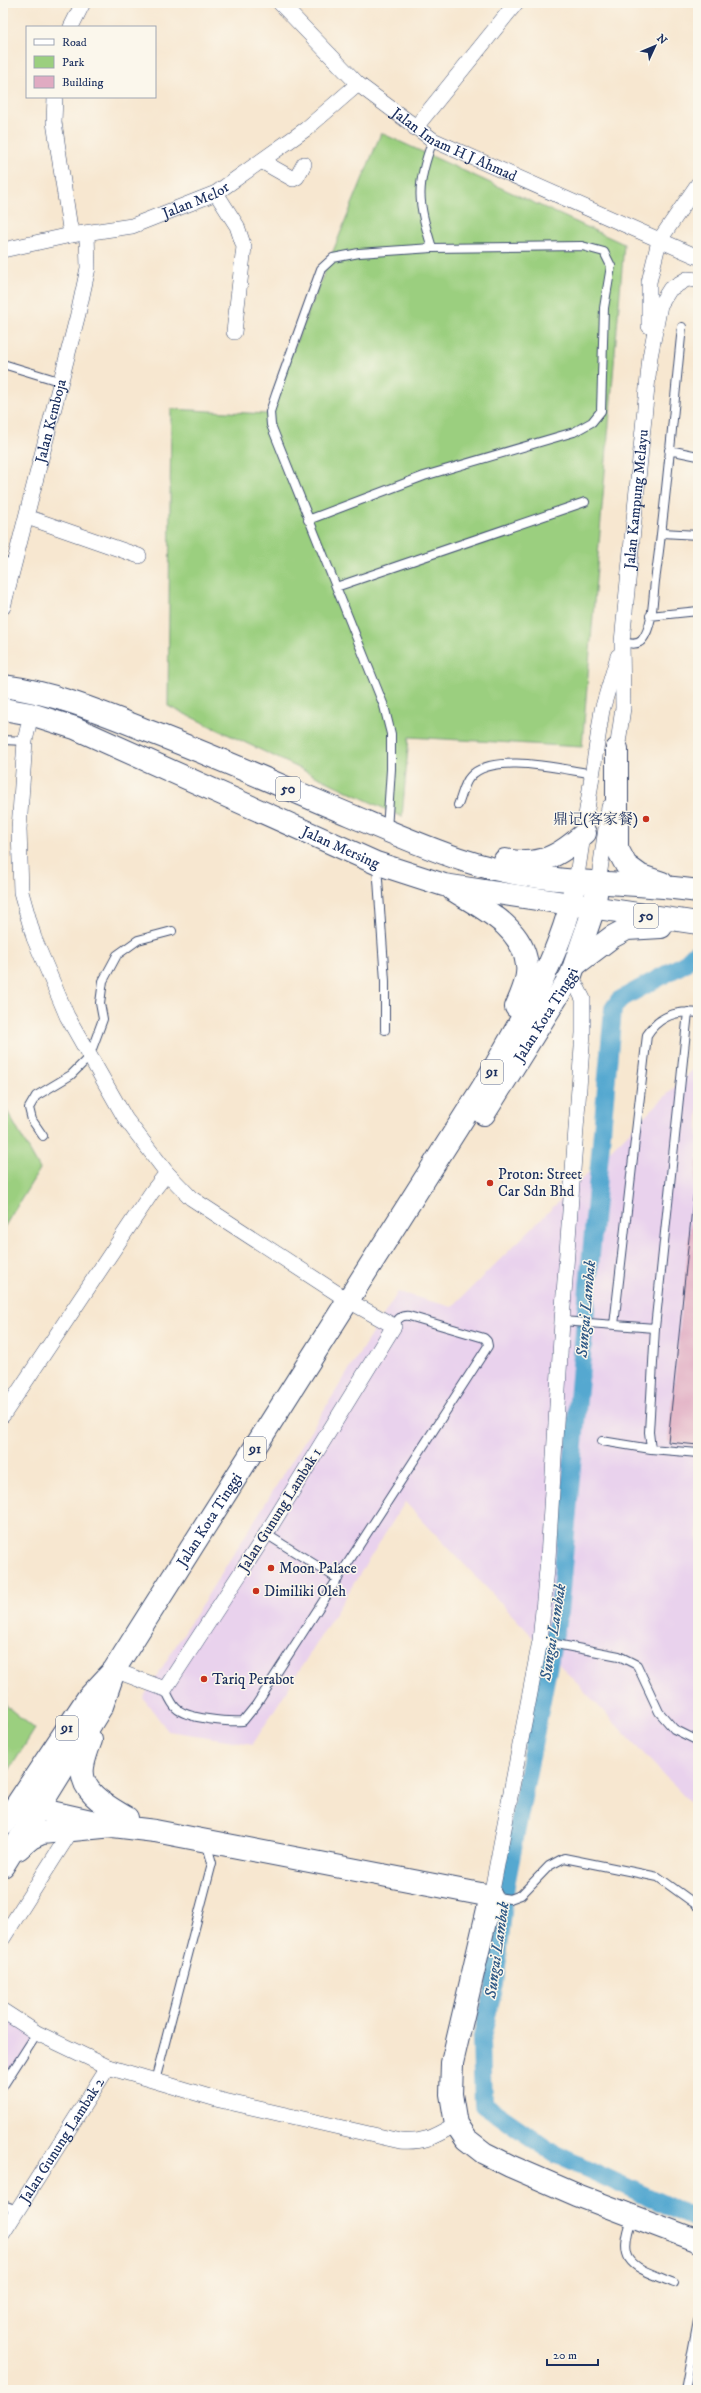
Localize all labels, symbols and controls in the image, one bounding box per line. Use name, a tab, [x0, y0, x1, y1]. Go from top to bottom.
legend	[26, 26, 156, 98]
north arrow	[635, 26, 675, 66]
text: N	[653, 32, 670, 48]
text: Road	[62, 35, 87, 50]
text: Park	[62, 55, 84, 70]
text: Building	[62, 75, 103, 90]
street label: Jalan Imam H J Ahmad	[386, 102, 521, 186]
street label: Jalan Melor	[158, 177, 233, 223]
street label: Jalan Kemboja	[30, 376, 71, 467]
street label: Jalan Kampung Melayu	[620, 428, 652, 572]
road number: 50	[276, 777, 300, 801]
place label: 鼎记(客家餐)	[553, 810, 638, 829]
marker: 鼎记(客家餐)	[641, 814, 651, 824]
street label: Jalan Mersing	[297, 821, 383, 873]
road number: 50	[634, 904, 658, 928]
street label: Jalan Kota Tinggi	[508, 965, 582, 1067]
road number: 91	[481, 1060, 503, 1084]
place label: Proton: Street Car Sdn Bhd	[498, 1165, 582, 1201]
marker: Proton: Street Car Sdn Bhd	[485, 1178, 495, 1188]
water label: Sungai Lambak	[572, 1259, 600, 1359]
road number: 91	[244, 1437, 266, 1461]
street label: Jalan Gunung Lambak 1	[233, 1444, 326, 1577]
street label: Jalan Kota Tinggi	[171, 1469, 246, 1572]
place label: Moon Palace	[279, 1559, 357, 1578]
marker: Moon Palace	[266, 1563, 276, 1573]
place label: Dimiliki Oleh	[264, 1582, 346, 1601]
water label: Sungai Lambak	[535, 1582, 571, 1683]
marker: Dimiliki Oleh	[251, 1586, 261, 1596]
place label: Tariq Perabot	[212, 1670, 294, 1689]
marker: Tariq Perabot	[199, 1674, 209, 1684]
road number: 91	[56, 1716, 78, 1740]
water label: Sungai Lambak	[480, 1900, 514, 2001]
street label: Jalan Gunung Lambak 2	[14, 2073, 109, 2208]
scale bar	[547, 2341, 598, 2367]
text: 20 m	[553, 2348, 577, 2363]

